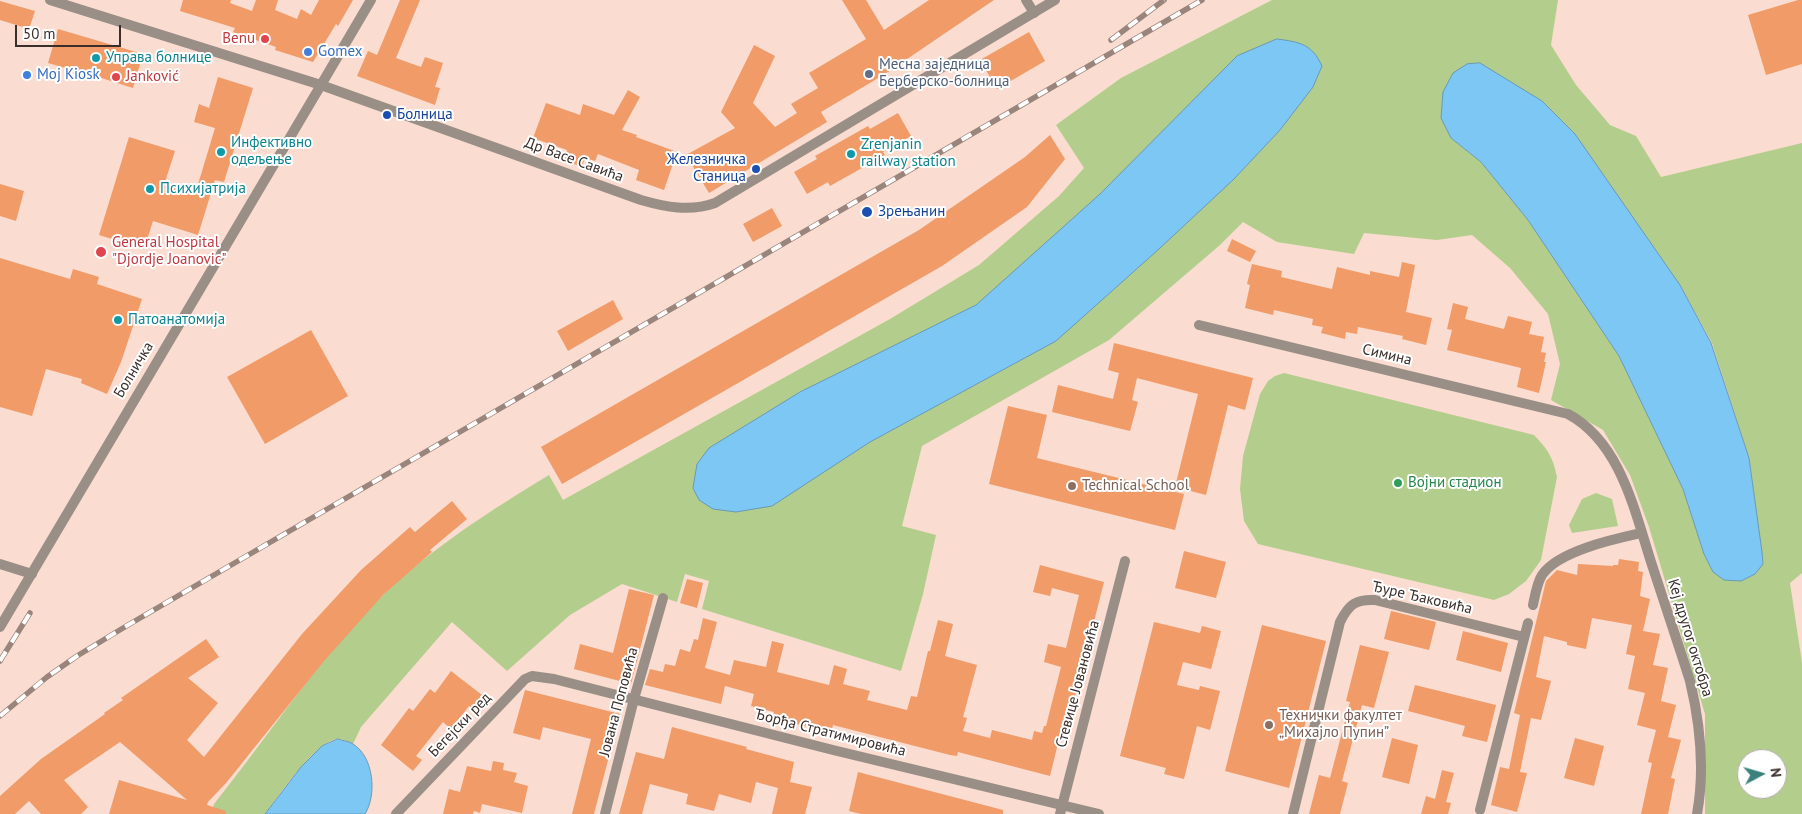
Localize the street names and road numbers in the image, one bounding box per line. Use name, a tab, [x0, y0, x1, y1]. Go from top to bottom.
street label: Др Васе Савића	[522, 134, 626, 186]
street label: Болничка	[110, 339, 158, 401]
street label: Симина	[1361, 341, 1413, 369]
street label: Кеј другог октобра	[1664, 577, 1716, 699]
street label: Ђуре Ђаковића	[1370, 578, 1474, 618]
street label: Стевице Јовановића	[1052, 618, 1104, 750]
street label: Јована Поповића	[596, 645, 642, 759]
street label: Бегејски ред	[425, 689, 495, 761]
street label: Ђорђа Стратимировића	[752, 705, 908, 761]

